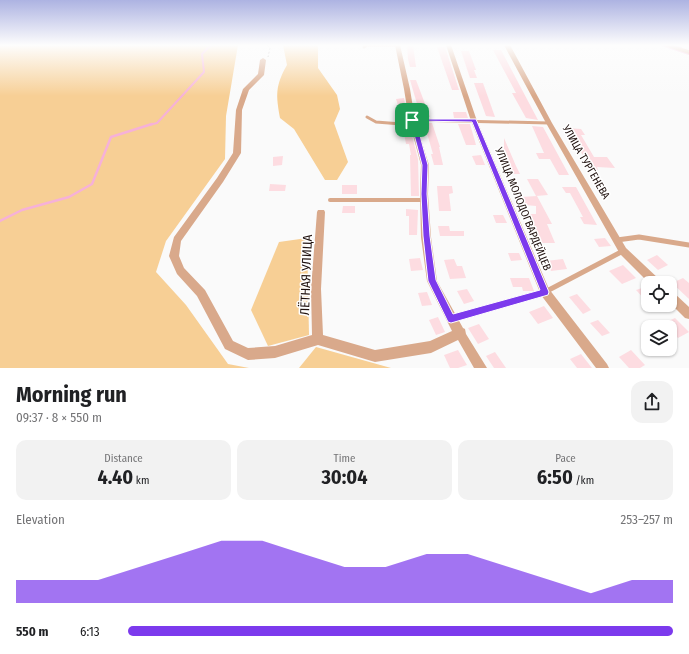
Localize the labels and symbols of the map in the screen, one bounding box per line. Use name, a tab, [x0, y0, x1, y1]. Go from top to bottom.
pin	[395, 103, 429, 137]
street label: УЛИЦА ТУРГЕНЕВА	[559, 122, 613, 201]
street label: УЛИЦА МОЛОДОГВАРДЕЙЦЕВ	[492, 145, 554, 272]
street label: ЛЁТНАЯ УЛИЦА	[297, 234, 315, 316]

